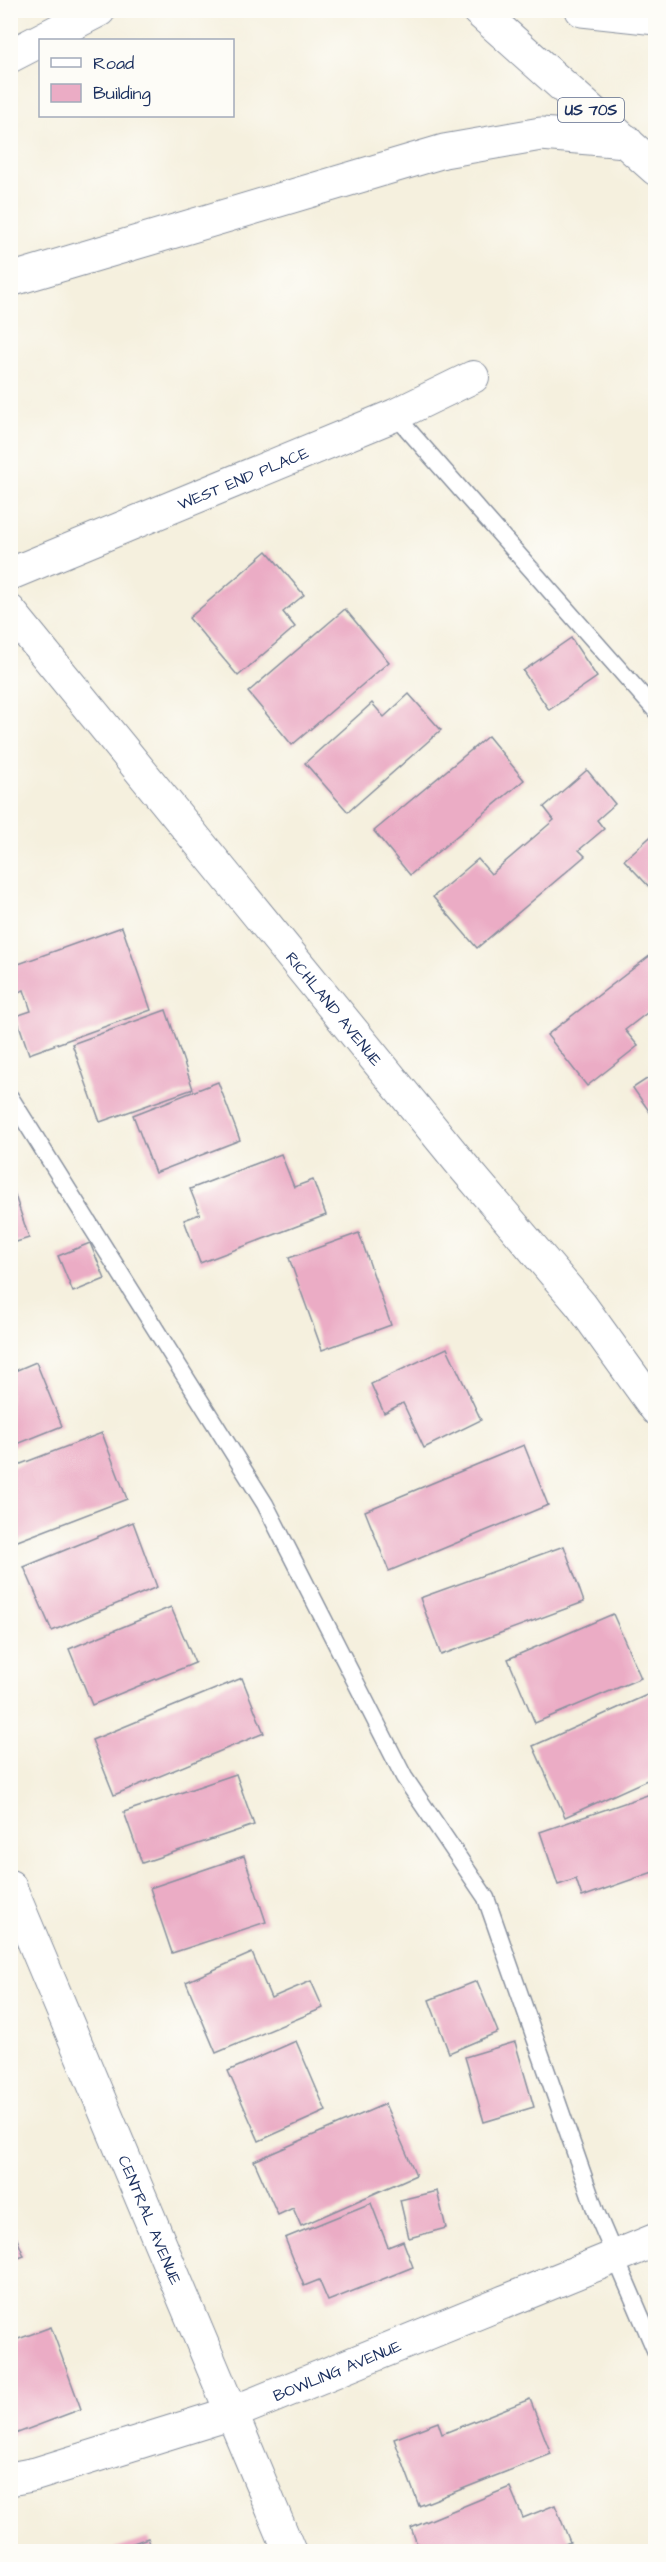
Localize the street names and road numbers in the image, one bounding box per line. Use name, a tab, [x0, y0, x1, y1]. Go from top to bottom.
road number: US 70S	[558, 98, 624, 122]
street label: WEST END PLACE	[175, 442, 313, 516]
street label: RICHLAND AVENUE	[280, 947, 387, 1071]
street label: CENTRAL AVENUE	[112, 2152, 186, 2289]
street label: BOWLING AVENUE	[270, 2335, 405, 2407]

